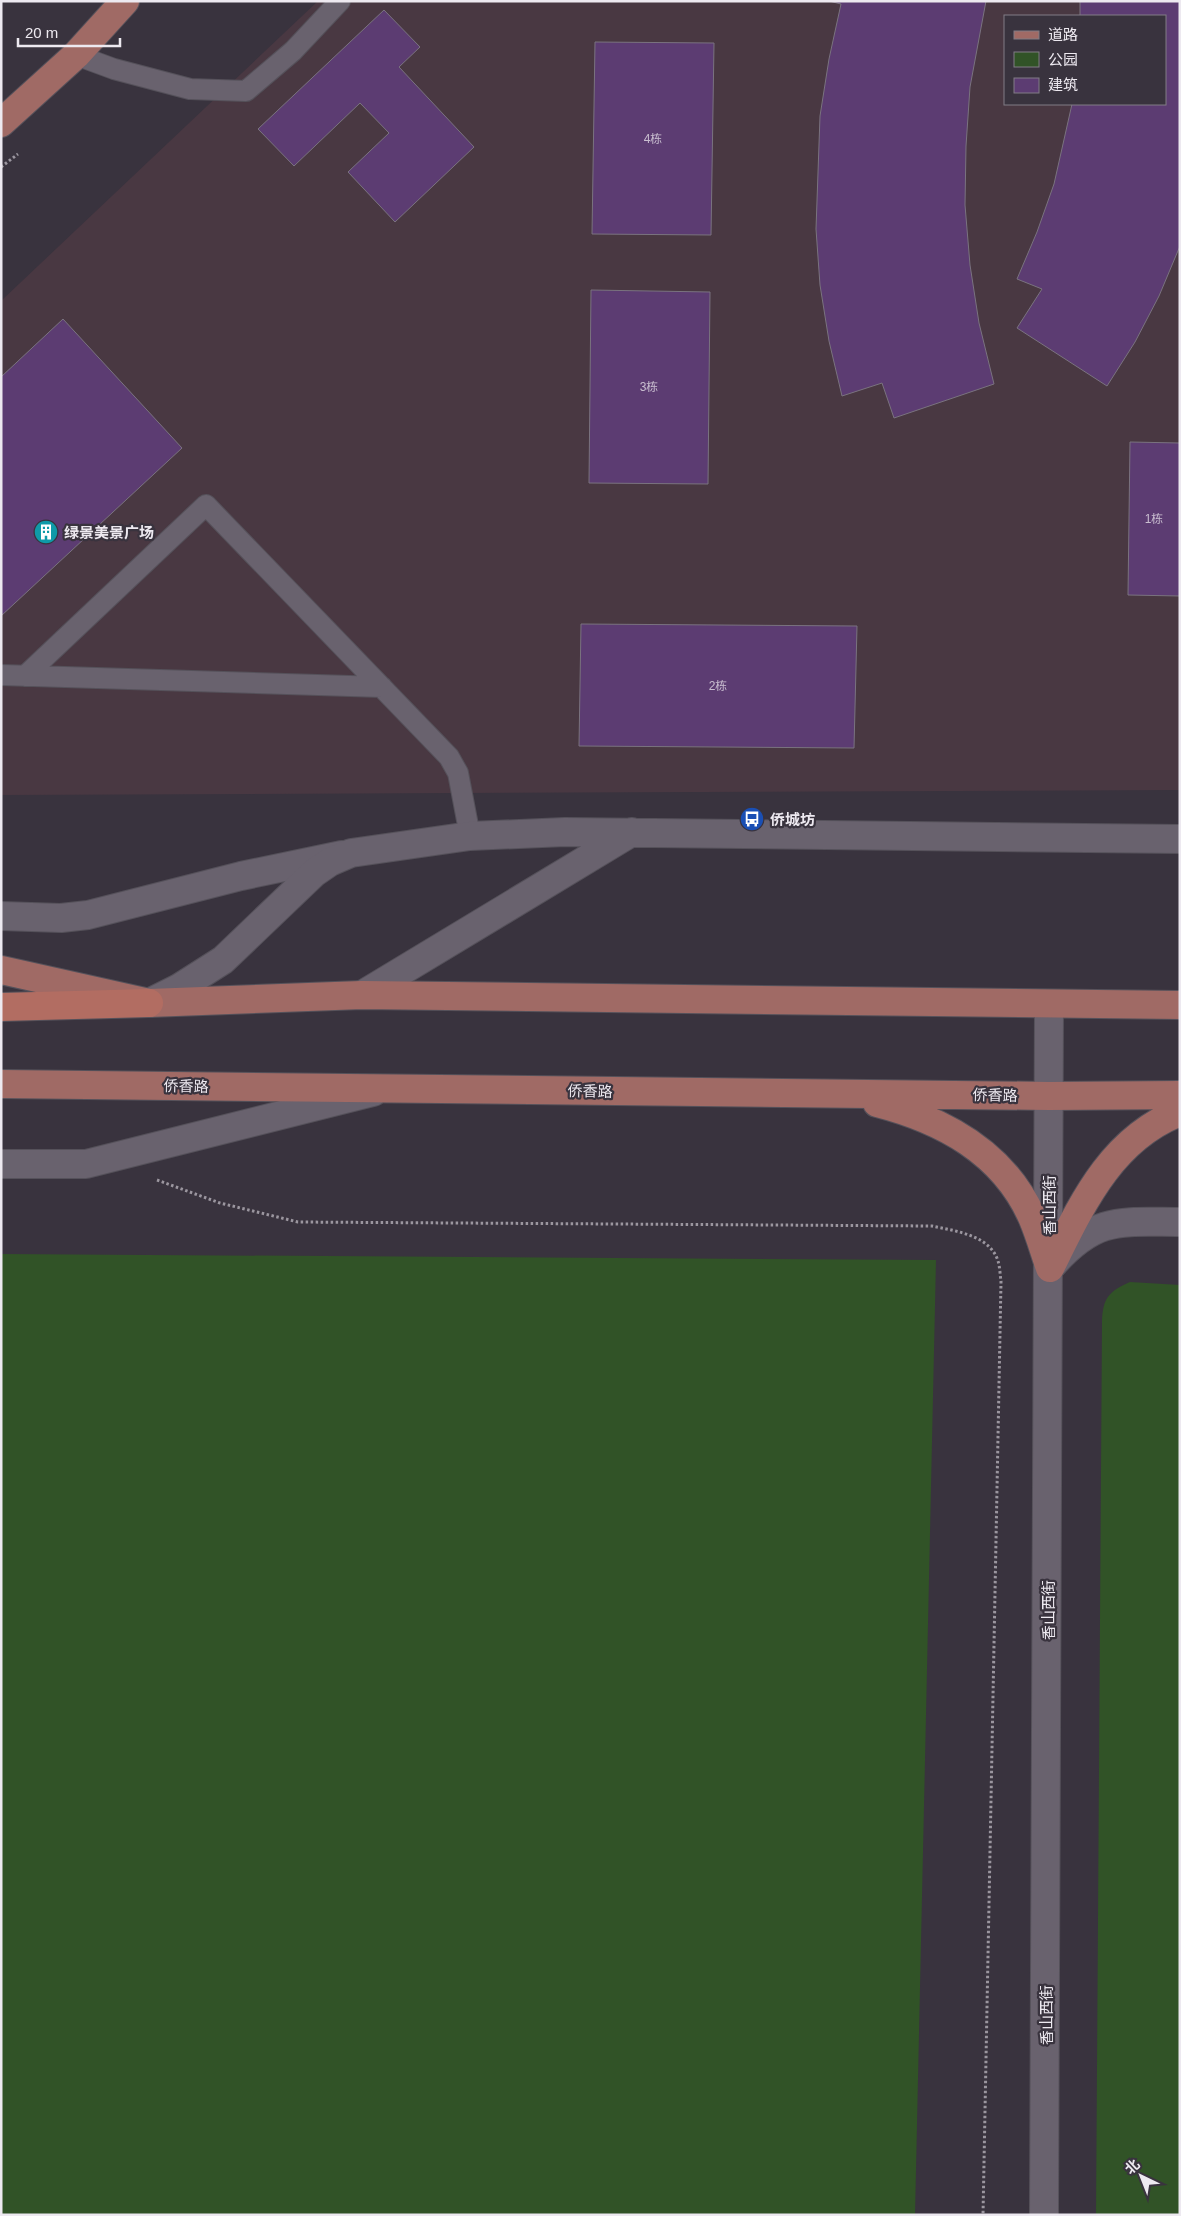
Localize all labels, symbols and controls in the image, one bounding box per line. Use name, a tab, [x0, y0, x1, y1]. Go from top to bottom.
scale bar	[18, 15, 120, 47]
legend	[1004, 15, 1166, 105]
text: 20 m	[25, 24, 58, 41]
text: 道路	[1048, 26, 1078, 43]
text: 公园	[1048, 51, 1078, 68]
text: 建筑	[1048, 76, 1078, 93]
house number: 4栋	[644, 132, 662, 146]
house number: 3栋	[640, 380, 658, 394]
house number: 1栋	[1145, 512, 1163, 526]
building icon: 绿景美景广场	[33, 519, 59, 545]
place label: 绿景美景广场	[64, 524, 154, 541]
house number: 2栋	[709, 679, 727, 693]
bus stop icon: 侨城坊	[739, 806, 765, 832]
place label: 侨城坊	[770, 811, 815, 828]
street label: 侨香路	[163, 1077, 209, 1095]
street label: 侨香路	[567, 1082, 613, 1100]
street label: 侨香路	[972, 1086, 1018, 1104]
street label: 香山西街	[1041, 1175, 1058, 1235]
street label: 香山西街	[1040, 1580, 1057, 1640]
street label: 香山西街	[1038, 1985, 1055, 2045]
north arrow	[1116, 2151, 1166, 2201]
text: 北	[1122, 2156, 1143, 2177]

